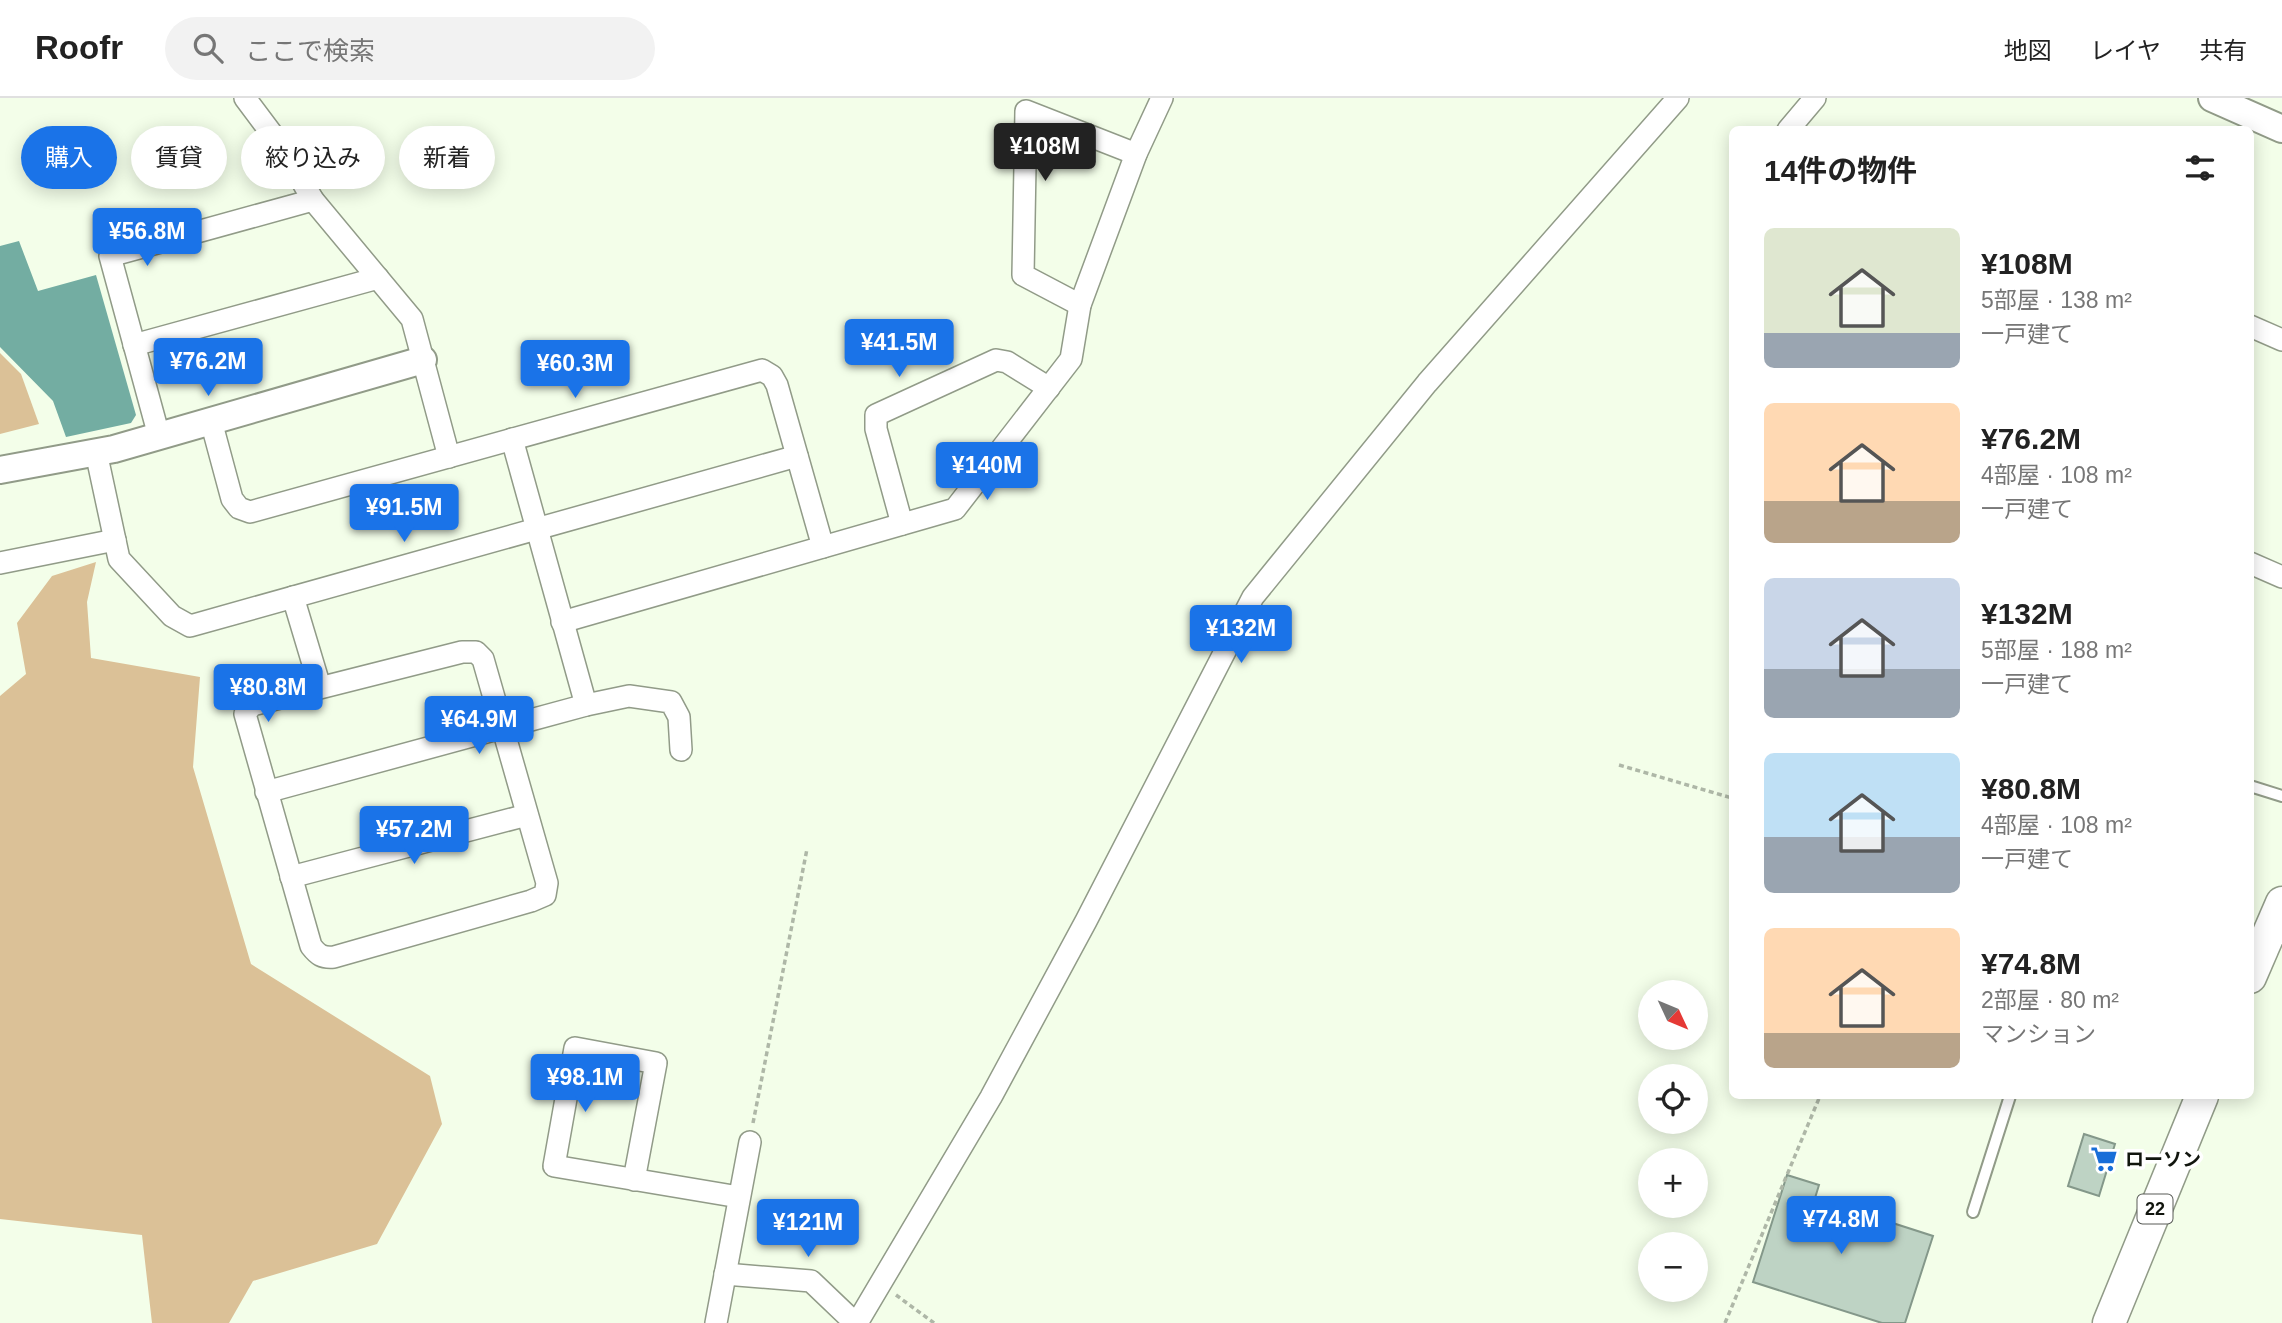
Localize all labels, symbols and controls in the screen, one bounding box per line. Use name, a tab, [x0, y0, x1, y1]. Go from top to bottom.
search box	[165, 17, 655, 80]
text: Roofr	[35, 29, 123, 66]
icon: search	[189, 29, 227, 67]
text: ここで検索	[245, 36, 375, 66]
text: 地図	[2004, 37, 2052, 64]
text: レイヤ	[2090, 37, 2161, 64]
text: 共有	[2199, 37, 2247, 64]
pin: ¥108M	[996, 123, 1094, 183]
chip: 購入	[21, 126, 117, 189]
chip: 賃貸	[131, 126, 227, 189]
chip: 絞り込み	[241, 126, 385, 189]
chip: 新着	[399, 126, 495, 189]
text: ¥108M	[1010, 133, 1080, 159]
icon: filters	[2181, 149, 2219, 187]
text: 14件の物件	[1764, 154, 1917, 187]
pin: ¥56.8M	[90, 208, 204, 268]
text: ¥56.8M	[109, 218, 185, 244]
text: ¥108M	[1981, 247, 2073, 280]
icon: home	[1820, 256, 1904, 340]
text: 5部屋 · 138 m²	[1981, 287, 2132, 313]
pin: ¥41.5M	[842, 320, 956, 379]
text: 一戸建て	[1981, 321, 2073, 347]
text: ¥41.5M	[861, 329, 937, 355]
pin: ¥76.2M	[151, 338, 265, 398]
pin: ¥60.3M	[518, 341, 632, 400]
text: ¥76.2M	[170, 348, 246, 374]
text: ¥60.3M	[537, 350, 613, 376]
text: ¥76.2M	[1981, 422, 2081, 455]
icon: home	[1820, 431, 1904, 515]
pin: ¥140M	[938, 442, 1036, 502]
text: ¥140M	[952, 452, 1022, 478]
text: 4部屋 · 108 m²	[1981, 462, 2132, 488]
pin: ¥91.5M	[347, 484, 461, 544]
text: ¥91.5M	[366, 494, 442, 520]
text: 一戸建て	[1981, 496, 2073, 522]
text: ¥132M	[1981, 597, 2073, 630]
pin: ¥132M	[1192, 606, 1290, 665]
icon: home	[1820, 606, 1904, 690]
text: ¥132M	[1206, 615, 1276, 641]
text: 5部屋 · 188 m²	[1981, 637, 2132, 663]
pin: ¥80.8M	[211, 664, 325, 724]
text: 一戸建て	[1981, 671, 2073, 697]
text: ¥80.8M	[230, 674, 306, 700]
pin: ¥64.9M	[422, 696, 536, 756]
text: ¥64.9M	[441, 706, 517, 732]
text: ¥80.8M	[1981, 772, 2081, 805]
icon: home	[1820, 781, 1904, 865]
pin: ¥57.2M	[357, 806, 471, 866]
text: 4部屋 · 108 m²	[1981, 812, 2132, 838]
text: ¥57.2M	[376, 816, 452, 842]
text: 一戸建て	[1981, 846, 2073, 872]
text: ¥74.8M	[1981, 947, 2081, 980]
icon: home	[1820, 956, 1904, 1040]
north arrow	[1638, 980, 1708, 1050]
map controls	[1638, 980, 1708, 1302]
text: 2部屋 · 80 m²	[1981, 987, 2119, 1013]
text: マンション	[1981, 1021, 2096, 1047]
pin: ¥98.1M	[528, 1054, 642, 1114]
text: ¥98.1M	[547, 1064, 623, 1090]
button: locate	[1638, 1064, 1708, 1134]
supermarket icon: ローソン	[2089, 1144, 2119, 1174]
button: +	[1638, 1148, 1708, 1218]
place label: ローソン	[2125, 1149, 2201, 1170]
road number: 22	[2138, 1194, 2172, 1224]
pin: ¥74.8M	[1784, 1196, 1898, 1256]
pin: ¥121M	[759, 1200, 857, 1259]
text: ¥74.8M	[1803, 1206, 1879, 1232]
text: ¥121M	[773, 1209, 843, 1235]
button: −	[1638, 1232, 1708, 1302]

